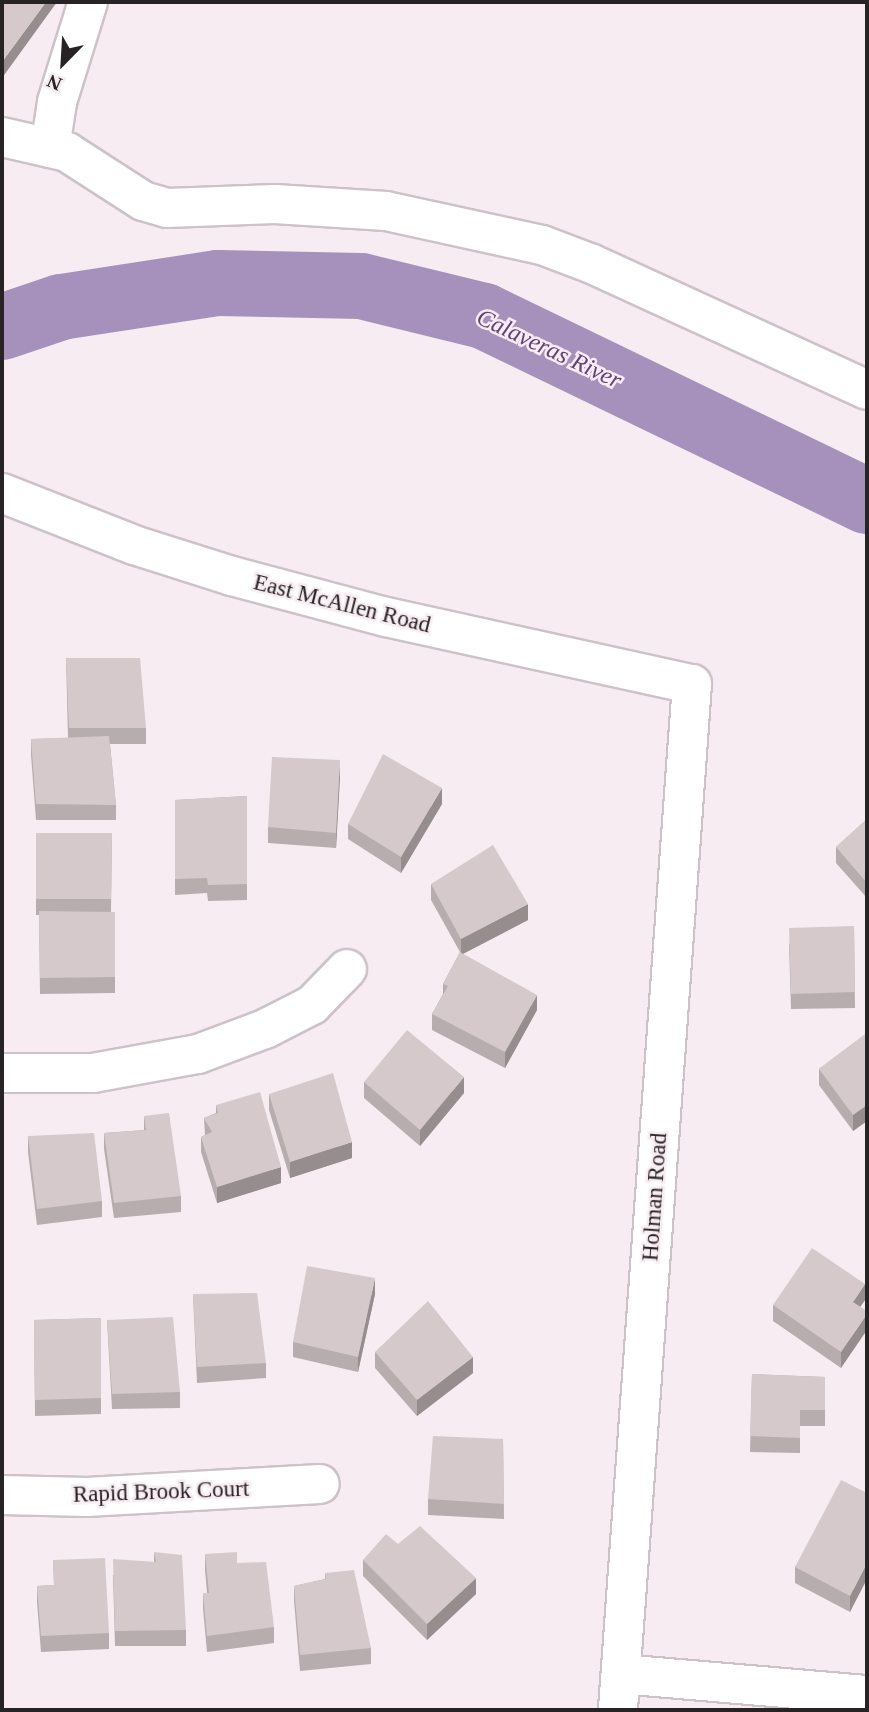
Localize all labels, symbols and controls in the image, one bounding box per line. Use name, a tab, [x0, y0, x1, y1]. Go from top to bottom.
north arrow	[28, 28, 98, 98]
text: N	[44, 70, 65, 95]
water label: Calaveras River	[472, 303, 626, 395]
street label: East McAllen Road	[251, 569, 433, 639]
street label: Holman Road	[637, 1132, 673, 1262]
street label: Rapid Brook Court	[72, 1475, 250, 1509]

